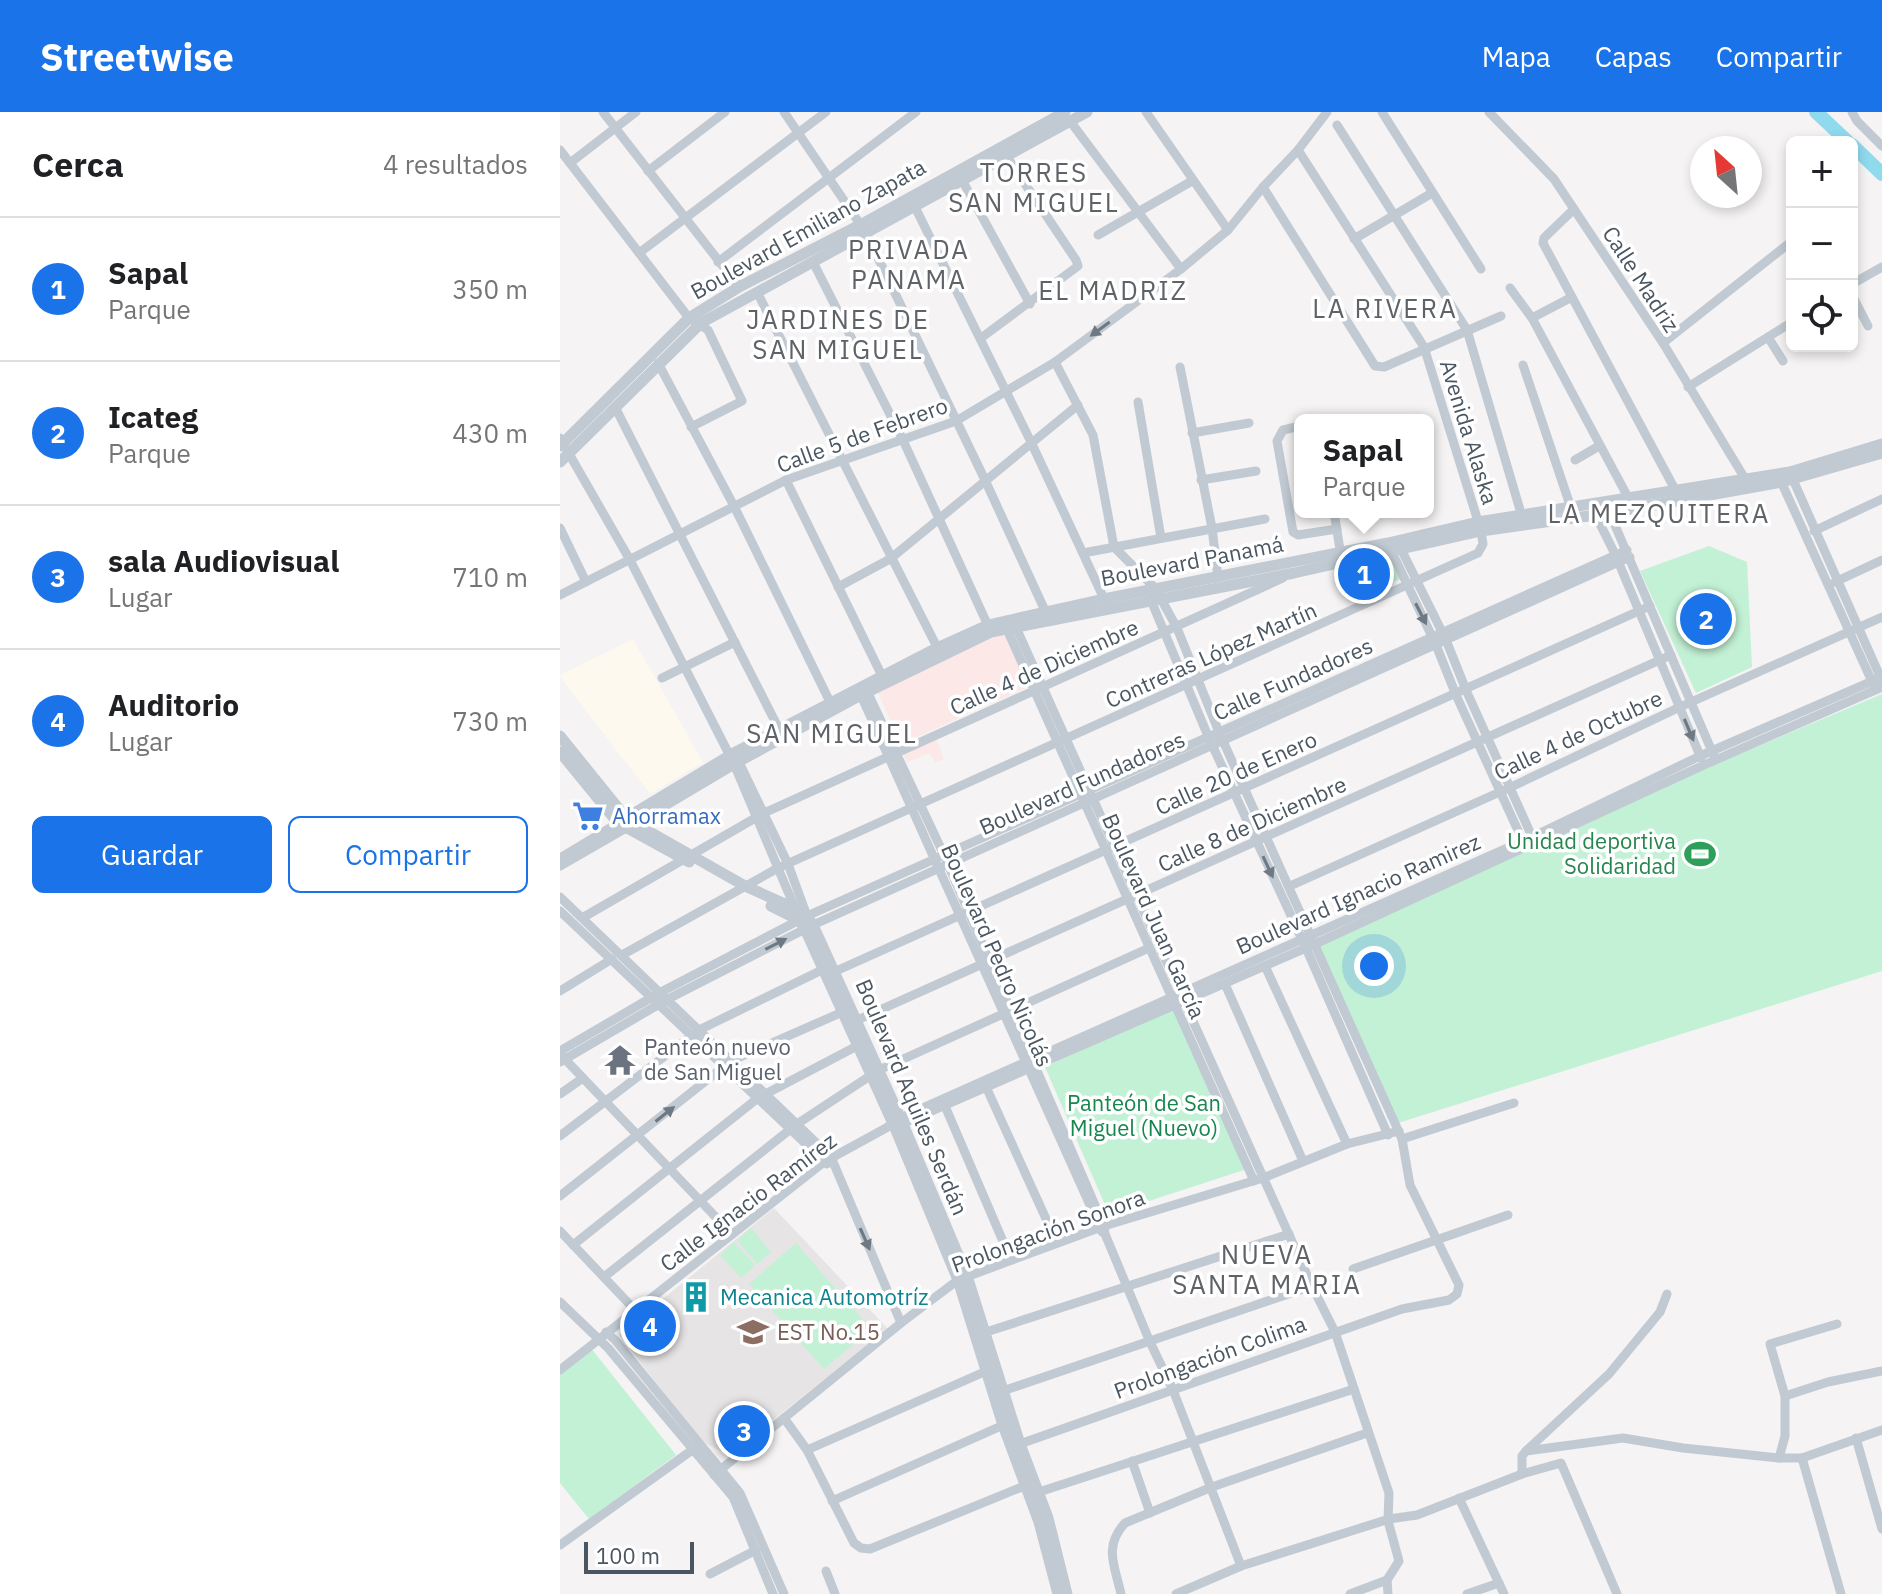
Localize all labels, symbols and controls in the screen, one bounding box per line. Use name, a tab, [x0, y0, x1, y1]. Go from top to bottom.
text: Streetwise	[40, 32, 234, 81]
text: Mapa	[1482, 38, 1551, 75]
text: Capas	[1595, 38, 1672, 75]
text: Compartir	[1716, 38, 1842, 75]
north arrow	[1690, 136, 1762, 208]
map controls	[1786, 136, 1858, 352]
button: +	[1786, 136, 1858, 208]
text: Cerca	[32, 142, 124, 186]
text: 4 resultados	[383, 147, 528, 181]
street label: Boulevard Emiliano Zapata	[685, 152, 931, 305]
district label: TORRES SAN MIGUEL	[948, 155, 1120, 219]
button: −	[1786, 208, 1858, 280]
street label: Calle Madriz	[1596, 220, 1686, 337]
district label: PRIVADA PANAMA	[848, 232, 970, 296]
text: Sapal	[108, 253, 188, 292]
text: 1	[50, 272, 66, 306]
text: 350 m	[452, 272, 528, 306]
district label: EL MADRIZ	[1038, 273, 1188, 307]
button: locate	[1786, 280, 1858, 352]
district label: LA RIVERA	[1312, 291, 1458, 325]
text: Parque	[108, 292, 191, 326]
district label: JARDINES DE SAN MIGUEL	[746, 302, 930, 366]
one-way arrow	[1089, 321, 1110, 336]
street label: Avenida Alaska	[1434, 356, 1505, 508]
street label: Calle 5 de Febrero	[772, 390, 951, 479]
text: Icateg	[108, 397, 198, 436]
popup	[1294, 414, 1434, 518]
text: 2	[50, 416, 66, 450]
text: 430 m	[452, 416, 528, 450]
text: Sapal	[1323, 430, 1403, 469]
text: Parque	[108, 436, 191, 470]
text: Parque	[1323, 469, 1405, 503]
district label: LA MEZQUITERA	[1548, 496, 1770, 530]
street label: Boulevard Panamá	[1098, 529, 1286, 592]
text: sala Audiovisual	[108, 541, 339, 580]
pin: 1	[1338, 544, 1390, 604]
text: 3	[50, 560, 66, 594]
text: 710 m	[452, 560, 528, 594]
text: Lugar	[108, 580, 173, 614]
pin: 2	[1680, 589, 1732, 649]
street label: Contreras López Martín	[1100, 595, 1321, 714]
one-way arrow	[1414, 602, 1427, 625]
street label: Calle 4 de Diciembre	[945, 612, 1143, 721]
street label: Calle Fundadores	[1209, 630, 1377, 727]
street label: Calle 4 de Octubre	[1489, 683, 1667, 786]
text: Auditorio	[108, 685, 239, 724]
text: 4	[50, 704, 66, 738]
text: 730 m	[452, 704, 528, 738]
district label: SAN MIGUEL	[746, 716, 918, 750]
one-way arrow	[1683, 718, 1696, 742]
text: Lugar	[108, 724, 173, 758]
street label: Boulevard Fundadores	[974, 724, 1189, 841]
street label: Calle 20 de Enero	[1150, 724, 1321, 821]
street label: Calle 8 de Diciembre	[1153, 769, 1351, 878]
supermarket icon: Ahorramax	[571, 799, 605, 833]
place label: Ahorramax	[612, 801, 721, 830]
street label: Boulevard Juan García	[1096, 809, 1213, 1023]
button: Guardar	[32, 816, 272, 893]
button: Compartir	[288, 816, 528, 893]
street label: Boulevard Ignacio Ramirez	[1231, 826, 1485, 961]
place label: Unidad deportiva Solidaridad	[1507, 826, 1676, 880]
sports icon: Unidad deportiva Solidaridad	[1683, 837, 1717, 871]
street label: Boulevard Pedro Nicolás	[935, 839, 1060, 1071]
one-way arrow	[1261, 855, 1275, 878]
one-way arrow	[764, 937, 787, 951]
your location	[1354, 946, 1394, 986]
street label: Boulevard Aquiles Serdán	[849, 974, 975, 1219]
place label: Panteón nuevo de San Miguel	[644, 1032, 791, 1086]
temple icon: Panteón nuevo de San Miguel	[603, 1043, 637, 1077]
park label: Panteón de San Miguel (Nuevo)	[1067, 1088, 1221, 1142]
one-way arrow	[655, 1106, 675, 1122]
street label: Calle Ignacio Ramírez	[654, 1126, 842, 1277]
street label: Prolongación Sonora	[947, 1182, 1149, 1279]
one-way arrow	[858, 1227, 871, 1251]
district label: NUEVA SANTA MARIA	[1172, 1237, 1362, 1301]
building icon: Mecanica Automotríz	[679, 1280, 713, 1314]
place label: Mecanica Automotríz	[720, 1282, 928, 1311]
pin: 4	[624, 1296, 676, 1356]
street label: Prolongación Colima	[1110, 1308, 1310, 1405]
school or university icon: EST No.15	[736, 1315, 770, 1349]
place label: EST No.15	[777, 1317, 880, 1346]
pin: 3	[718, 1401, 770, 1461]
scale bar	[584, 1538, 694, 1574]
text: 100 m	[596, 1541, 660, 1570]

